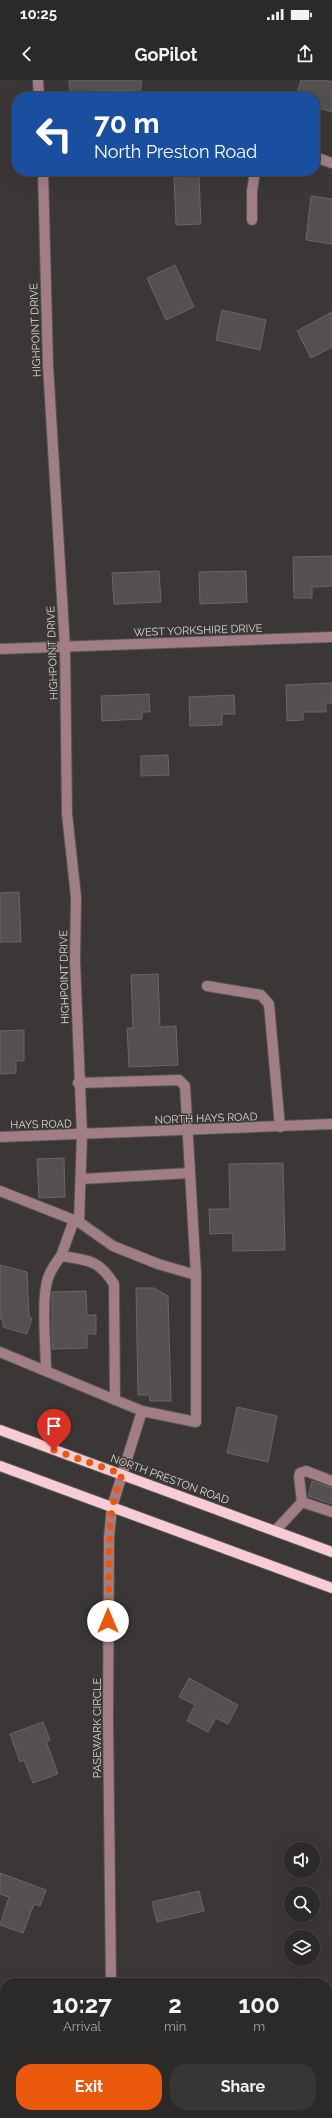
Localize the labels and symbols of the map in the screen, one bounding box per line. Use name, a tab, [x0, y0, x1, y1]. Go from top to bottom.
street label: HIGHPOINT DRIVE	[27, 282, 44, 377]
street label: HIGHPOINT DRIVE	[44, 605, 61, 700]
street label: WEST YORKSHIRE DRIVE	[133, 622, 263, 639]
street label: HIGHPOINT DRIVE	[57, 929, 72, 1024]
street label: NORTH HAYS ROAD	[154, 1110, 258, 1127]
street label: HAYS ROAD	[10, 1117, 72, 1132]
pin	[37, 1409, 71, 1450]
street label: NORTH PRESTON ROAD	[109, 1452, 231, 1507]
position arrow	[87, 1600, 129, 1642]
street label: PASEWARK CIRCLE	[91, 1678, 104, 1778]

